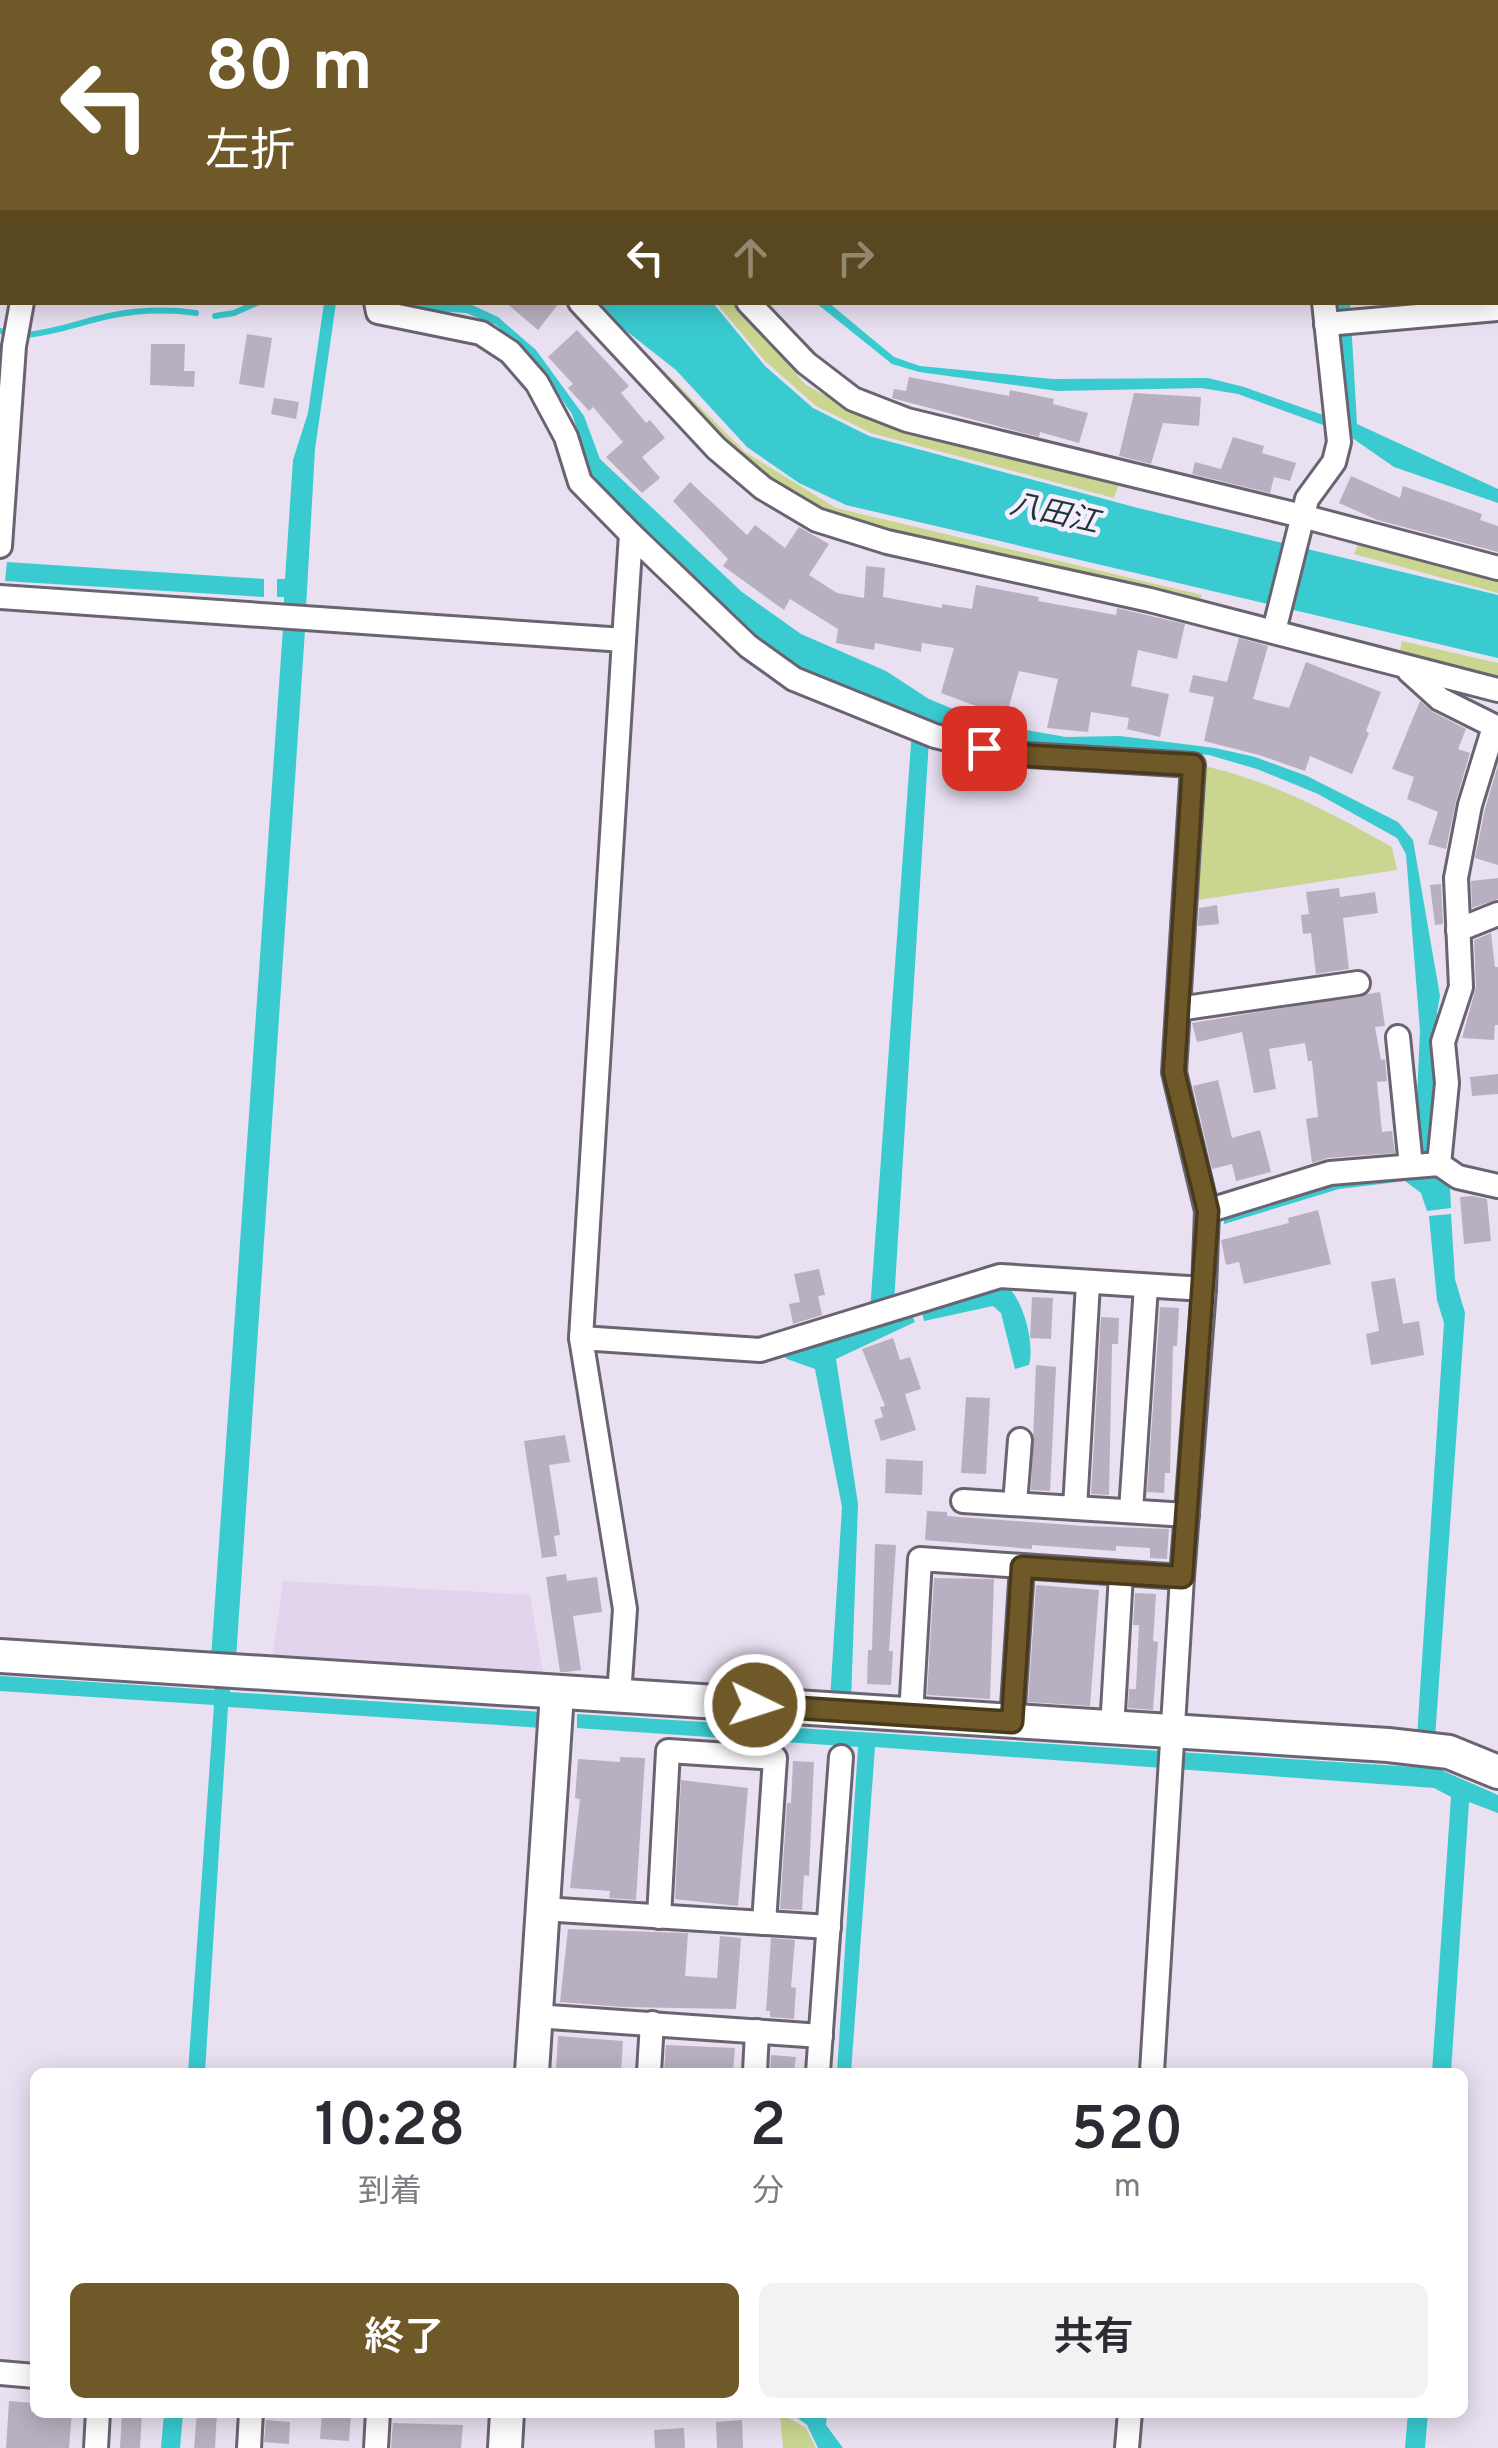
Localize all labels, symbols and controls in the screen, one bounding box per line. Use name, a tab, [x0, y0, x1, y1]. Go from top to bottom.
text: 80 m	[205, 26, 373, 115]
icon: left	[40, 40, 170, 170]
text: 左折	[205, 125, 295, 182]
icon: left	[618, 230, 673, 285]
icon: ahead	[723, 230, 778, 285]
icon: right	[828, 230, 883, 285]
water label: 八田江	[1006, 487, 1105, 544]
pin	[942, 706, 1027, 791]
icon: arrive	[957, 721, 1012, 776]
position arrow	[703, 1653, 807, 1757]
text: 10:28	[314, 2091, 465, 2167]
text: 2	[750, 2091, 786, 2167]
text: 520	[1071, 2095, 1184, 2171]
text: m	[1114, 2168, 1141, 2208]
text: 到着	[358, 2173, 422, 2213]
text: 分	[752, 2173, 784, 2213]
button: 終了	[70, 2283, 739, 2398]
button: 共有	[759, 2283, 1428, 2398]

